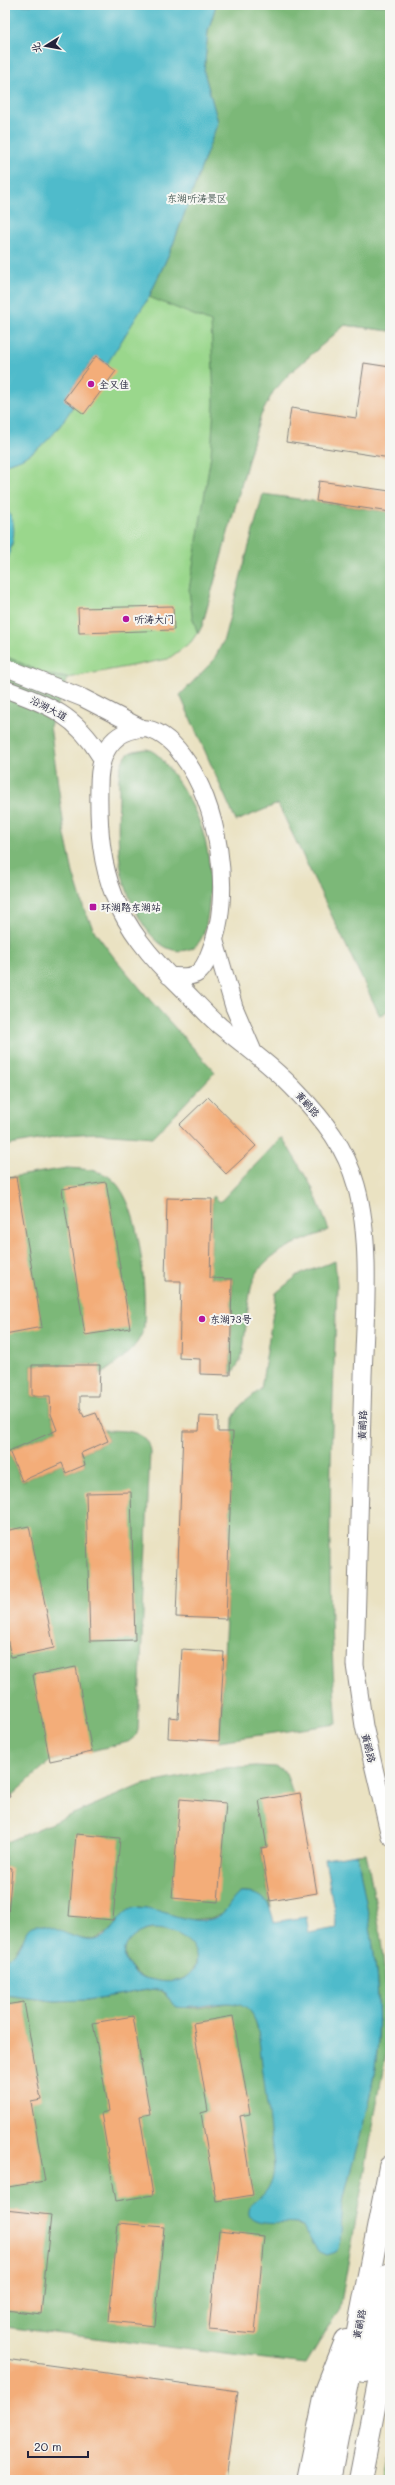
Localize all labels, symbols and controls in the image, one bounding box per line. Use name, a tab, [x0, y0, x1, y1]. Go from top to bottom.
north arrow	[26, 26, 66, 66]
text: 北	[27, 41, 44, 55]
park label: 东湖听涛景区	[167, 191, 227, 205]
place label: 全又佳	[99, 377, 129, 391]
marker: 全又佳	[86, 379, 96, 389]
place label: 听涛大门	[134, 612, 174, 626]
marker: 听涛大门	[121, 614, 131, 624]
street label: 沿湖大道	[28, 692, 70, 724]
place label: 环湖路东湖站	[101, 900, 161, 914]
marker: 环湖路东湖站	[88, 902, 98, 912]
street label: 黄鹂路	[293, 1088, 323, 1120]
place label: 东湖73号	[210, 1312, 251, 1326]
marker: 东湖73号	[197, 1314, 207, 1324]
street label: 黄鹂路	[354, 1410, 370, 1440]
street label: 黄鹂路	[359, 1732, 379, 1764]
street label: 黄鹂路	[349, 2308, 369, 2340]
scale bar	[28, 2433, 88, 2459]
text: 20 m	[34, 2438, 62, 2454]

